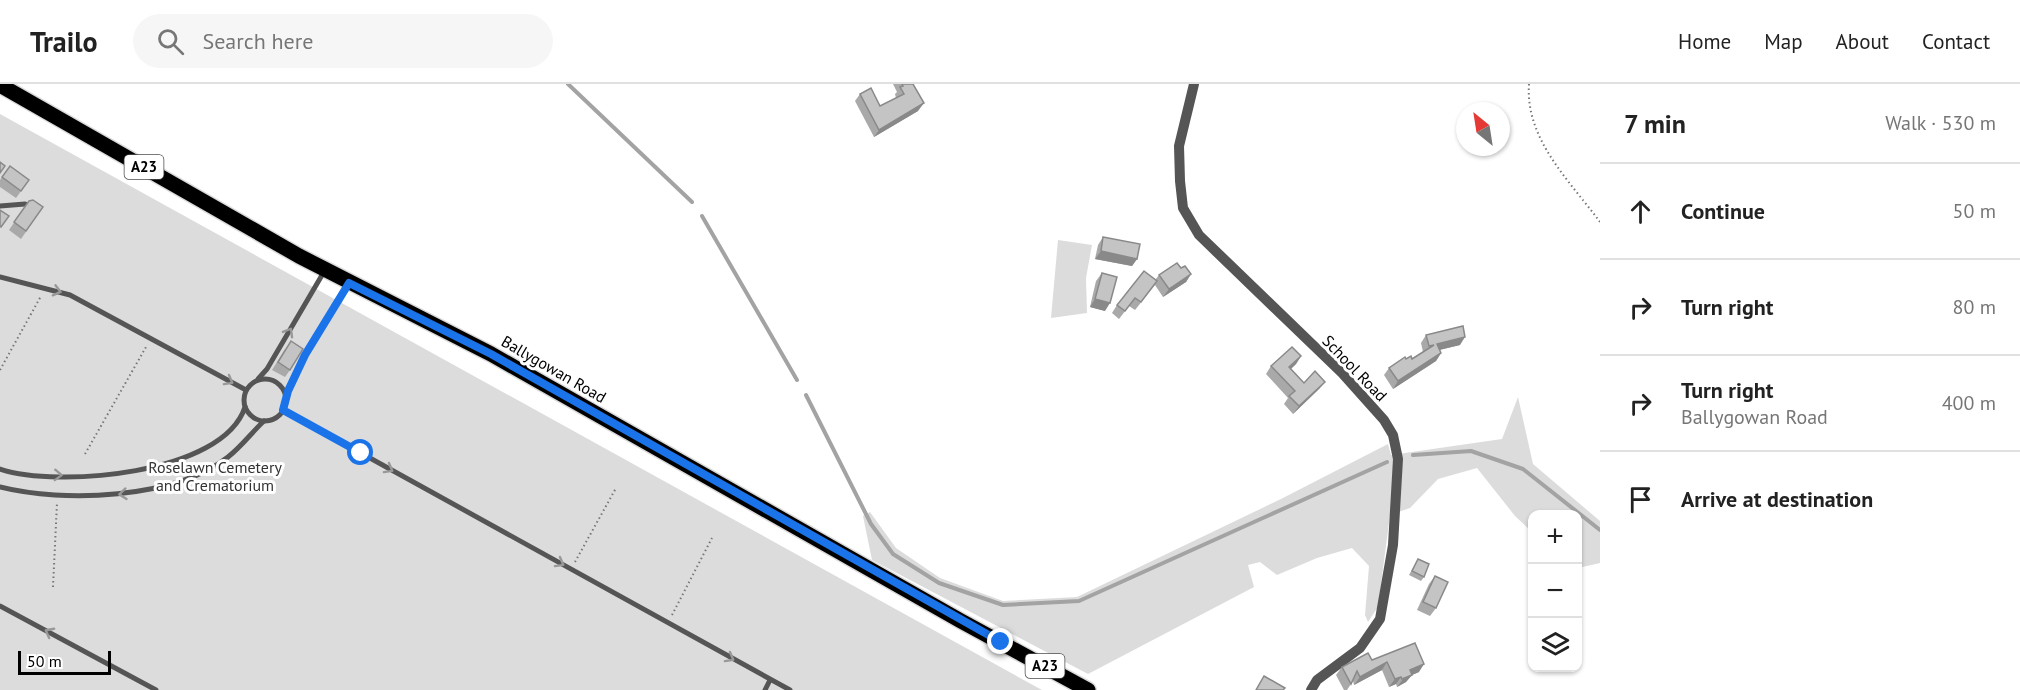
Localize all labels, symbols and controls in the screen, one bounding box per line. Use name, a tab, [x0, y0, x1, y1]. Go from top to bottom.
search box	[133, 14, 553, 68]
text: Trailo	[30, 23, 97, 60]
icon: search	[154, 25, 187, 58]
text: Search here	[202, 27, 313, 55]
text: Home	[1678, 28, 1731, 55]
text: Map	[1764, 28, 1803, 55]
text: About	[1836, 28, 1889, 55]
text: Contact	[1922, 28, 1990, 55]
north arrow	[1456, 102, 1510, 156]
text: 7 min	[1624, 107, 1686, 140]
text: Walk · 530 m	[1885, 110, 1996, 136]
road number: A23	[124, 155, 164, 179]
icon: ahead	[1624, 195, 1657, 228]
text: Continue	[1681, 197, 1765, 225]
text: 50 m	[1953, 198, 1996, 224]
one-way arrow	[52, 284, 62, 297]
icon: right	[1624, 291, 1657, 324]
text: Turn right	[1681, 293, 1773, 321]
text: 80 m	[1953, 294, 1996, 320]
one-way arrow	[282, 328, 293, 338]
street label: Ballygowan Road	[498, 331, 610, 407]
street label: School Road	[1318, 331, 1392, 405]
one-way arrow	[223, 374, 234, 385]
text: Turn right	[1681, 376, 1773, 404]
icon: right	[1624, 387, 1657, 420]
text: 400 m	[1942, 390, 1996, 416]
text: Ballygowan Road	[1681, 404, 1828, 430]
route start	[347, 439, 373, 465]
park label: Roselawn Cemetery and Crematorium	[148, 457, 282, 495]
one-way arrow	[383, 462, 393, 473]
one-way arrow	[53, 469, 62, 482]
icon: arrive	[1624, 483, 1657, 516]
text: Arrive at destination	[1681, 485, 1873, 513]
one-way arrow	[118, 487, 127, 499]
map controls	[1528, 510, 1582, 672]
button: +	[1528, 510, 1582, 564]
one-way arrow	[554, 556, 564, 567]
button: −	[1528, 564, 1582, 618]
button: layers	[1528, 618, 1582, 672]
one-way arrow	[45, 628, 55, 639]
route end	[987, 628, 1013, 654]
scale bar	[18, 648, 111, 676]
text: 50 m	[27, 651, 62, 671]
one-way arrow	[724, 651, 735, 662]
road number: A23	[1026, 654, 1064, 678]

